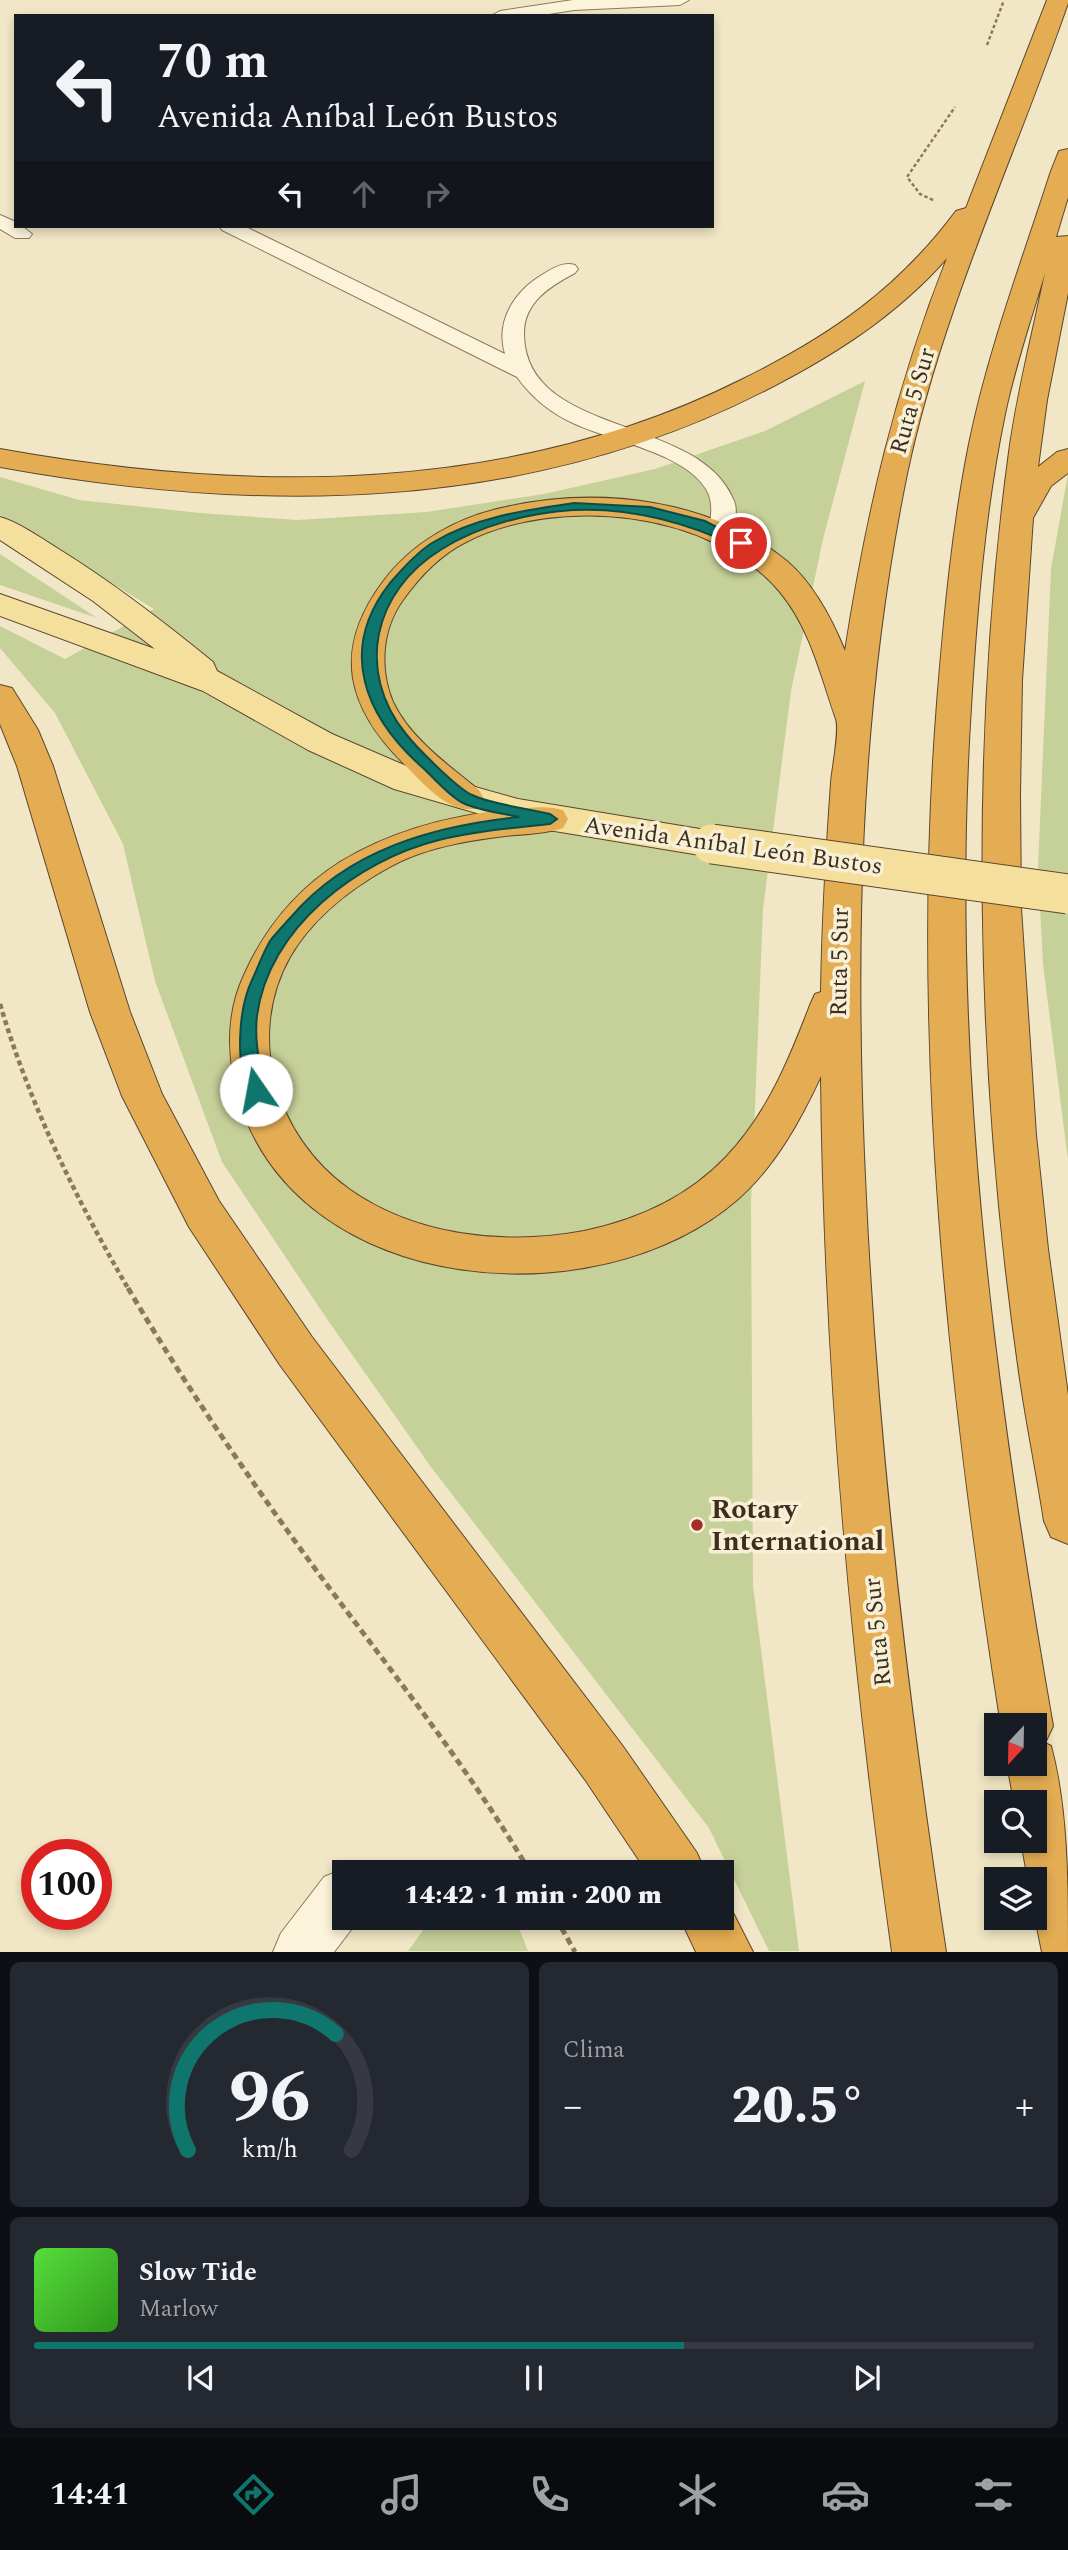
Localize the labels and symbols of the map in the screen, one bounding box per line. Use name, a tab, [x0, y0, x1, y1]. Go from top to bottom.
street label: Ruta 5 Sur	[881, 344, 945, 458]
pin	[711, 513, 771, 573]
street label: Avenida Aníbal León Bustos	[581, 807, 885, 885]
street label: Ruta 5 Sur	[821, 907, 859, 1017]
position arrow	[219, 1053, 293, 1127]
place label: Rotary International	[711, 1488, 884, 1563]
marker: Rotary International	[689, 1517, 705, 1533]
street label: Ruta 5 Sur	[854, 1576, 902, 1688]
north arrow	[984, 1713, 1046, 1776]
speed limit sign: 100	[21, 1839, 112, 1930]

